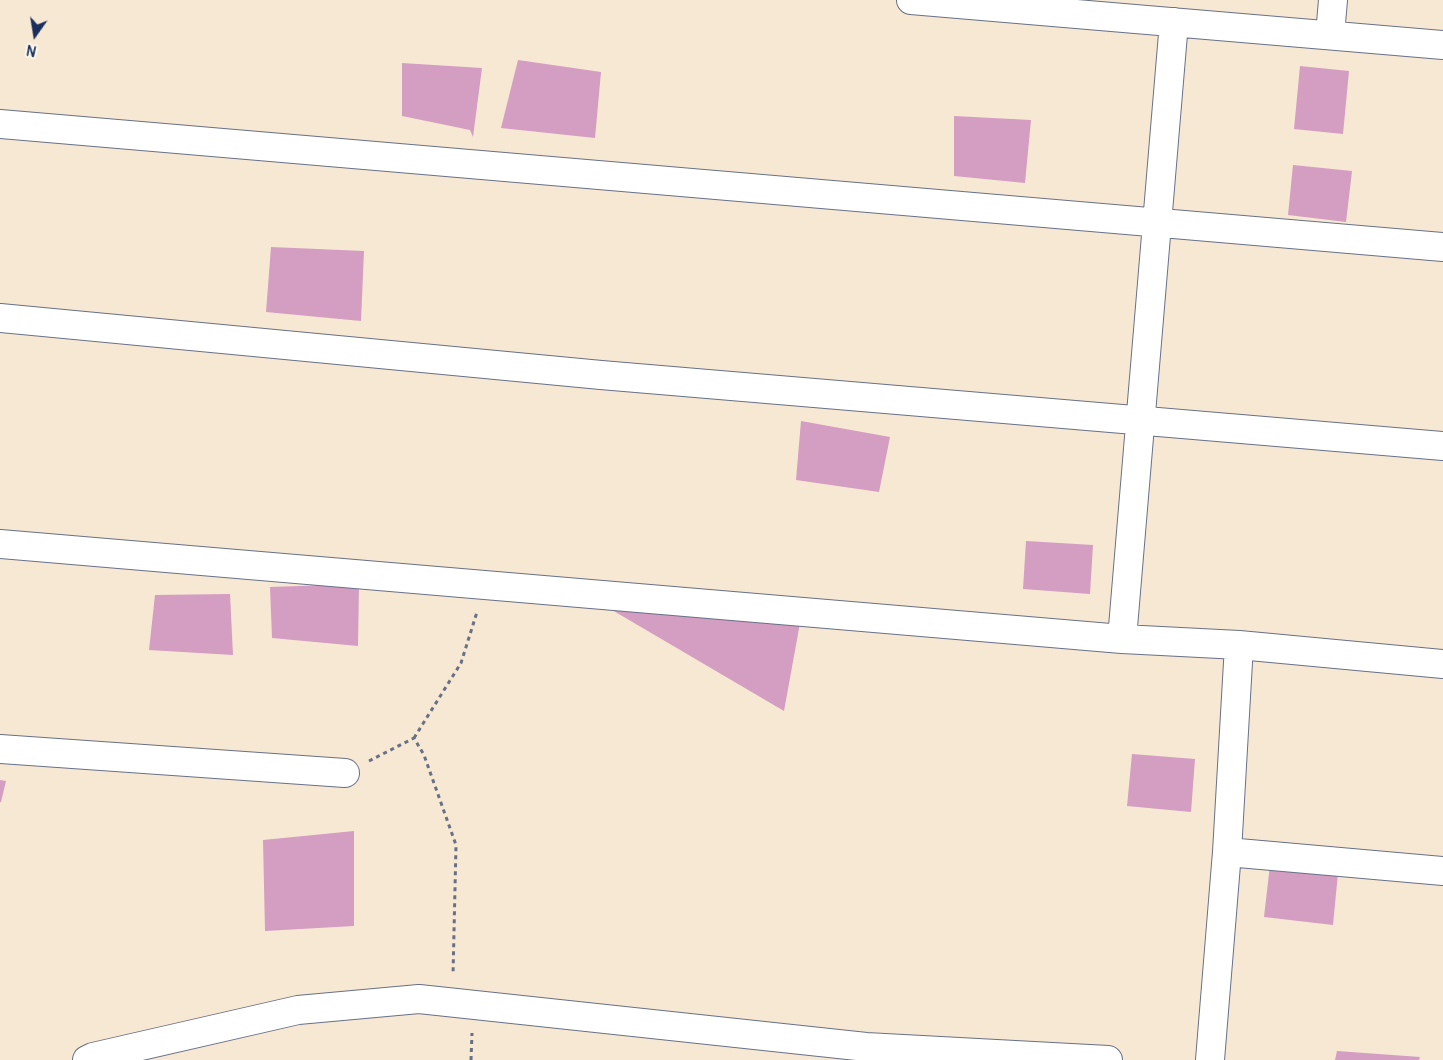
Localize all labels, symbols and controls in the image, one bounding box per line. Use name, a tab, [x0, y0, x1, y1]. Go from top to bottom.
north arrow	[10, 10, 60, 60]
text: N	[25, 41, 38, 59]

